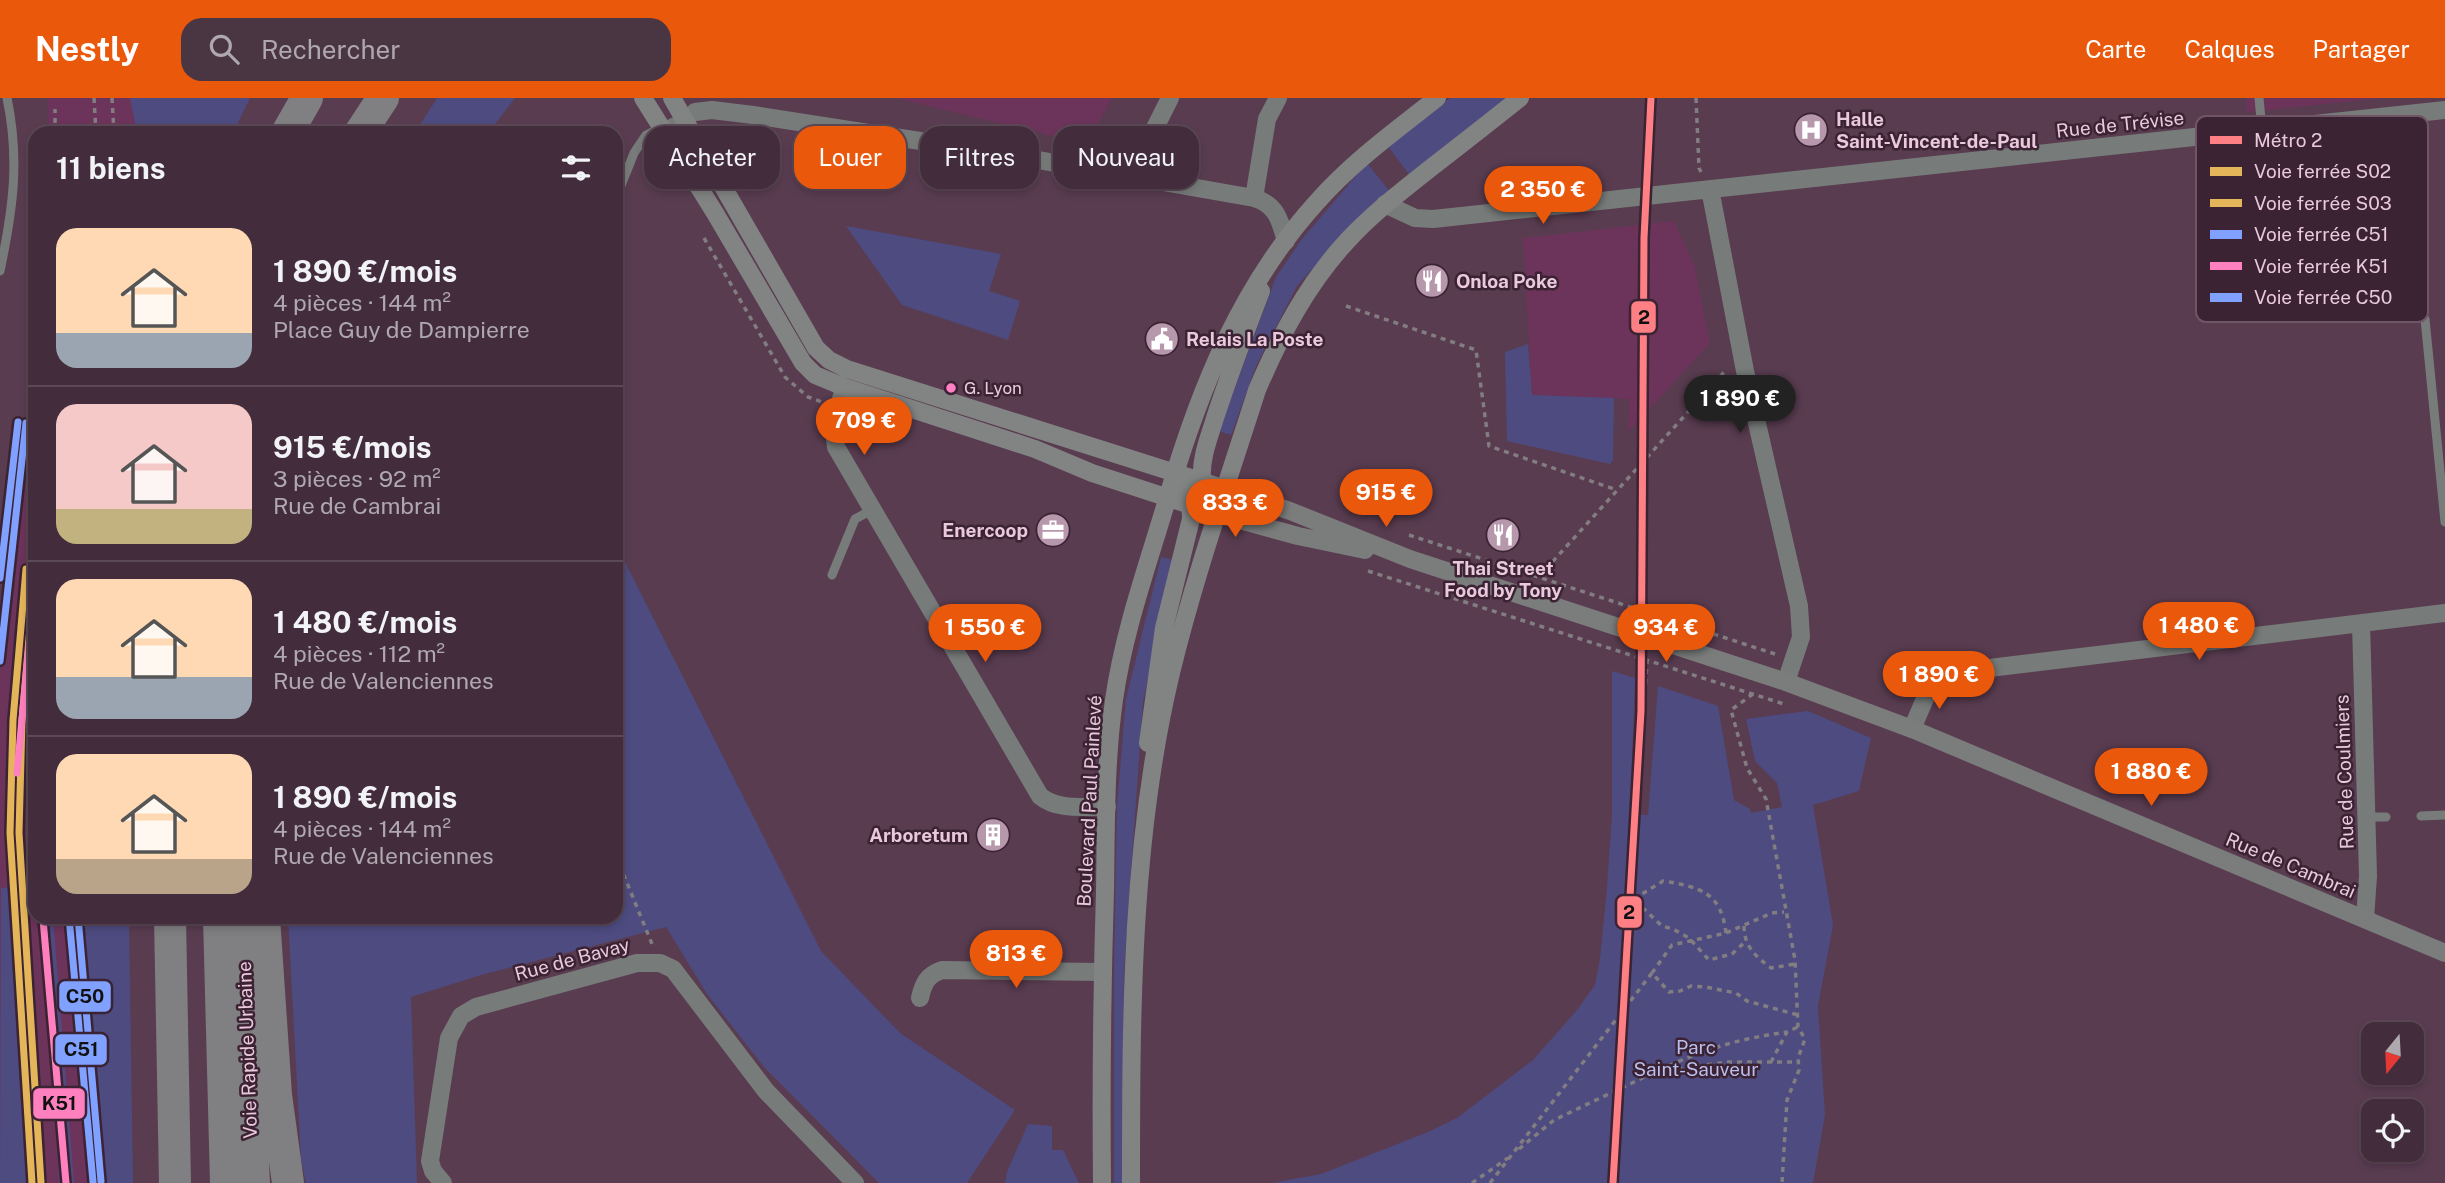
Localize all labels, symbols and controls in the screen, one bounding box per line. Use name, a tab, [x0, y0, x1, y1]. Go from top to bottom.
search box	[181, 18, 671, 81]
text: Nestly	[35, 30, 139, 68]
icon: search	[205, 30, 243, 68]
text: Rechercher	[261, 34, 400, 65]
text: Carte	[2085, 35, 2146, 63]
text: Calques	[2184, 35, 2275, 63]
text: Partager	[2313, 35, 2410, 63]
street label: Rue de Trévise	[2055, 106, 2185, 142]
place label: Halle Saint-Vincent-de-Paul	[1836, 108, 2037, 152]
hospital icon: Halle Saint-Vincent-de-Paul	[1792, 111, 1830, 149]
legend	[2196, 116, 2428, 322]
chip: Acheter	[644, 126, 780, 189]
chip: Louer	[794, 126, 906, 189]
chip: Filtres	[920, 126, 1039, 189]
chip: Nouveau	[1053, 126, 1199, 189]
text: Métro 2	[2254, 129, 2322, 151]
icon: filters	[557, 149, 595, 187]
text: 11 biens	[56, 150, 165, 186]
text: Voie ferrée S02	[2254, 160, 2391, 182]
pin: 2 350 €	[1478, 166, 1608, 226]
text: 2 350 €	[1500, 175, 1586, 202]
text: Voie ferrée S03	[2254, 192, 2392, 214]
text: Voie ferrée C51	[2254, 223, 2389, 245]
text: 1 890 €/mois	[273, 253, 457, 289]
text: Voie ferrée K51	[2254, 255, 2388, 277]
icon: home	[112, 256, 196, 340]
restaurant icon: Onloa Poke	[1413, 262, 1451, 300]
place label: Onloa Poke	[1456, 270, 1558, 292]
text: Voie ferrée C50	[2254, 286, 2392, 308]
text: 4 pièces · 144 m²	[273, 289, 451, 316]
line badge: 2	[1630, 300, 1657, 334]
text: 2	[1638, 306, 1650, 328]
text: Place Guy de Dampierre	[273, 316, 530, 343]
public building icon: Relais La Poste	[1143, 320, 1181, 358]
place label: Relais La Poste	[1186, 328, 1323, 350]
pin: 1 890 €	[1675, 376, 1805, 435]
place label: G. Lyon	[964, 378, 1022, 398]
marker: G. Lyon	[944, 381, 958, 395]
text: 1 890 €	[1700, 384, 1780, 411]
pin: 709 €	[815, 398, 913, 457]
text: 709 €	[832, 406, 896, 433]
text: 915 €/mois	[273, 429, 432, 465]
icon: home	[112, 432, 196, 516]
text: 3 pièces · 92 m²	[273, 465, 441, 492]
pin: 915 €	[1337, 470, 1435, 529]
text: 915 €	[1356, 478, 1416, 505]
pin: 833 €	[1186, 480, 1284, 539]
text: 833 €	[1202, 488, 1268, 515]
text: Rue de Cambrai	[273, 492, 441, 519]
office icon: Enercoop	[1034, 511, 1072, 549]
restaurant icon: Thai Street Food by Tony	[1484, 516, 1522, 554]
place label: Enercoop	[942, 519, 1028, 541]
place label: Thai Street Food by Tony	[1444, 557, 1562, 601]
pin: 1 480 €	[2134, 602, 2264, 662]
text: 1 480 €/mois	[273, 604, 457, 640]
pin: 1 550 €	[920, 604, 1050, 664]
pin: 934 €	[1617, 604, 1715, 664]
icon: home	[112, 607, 196, 691]
text: 1 480 €	[2159, 611, 2239, 638]
text: 1 550 €	[944, 613, 1026, 640]
text: 934 €	[1633, 613, 1699, 640]
text: 4 pièces · 112 m²	[273, 640, 445, 667]
pin: 1 890 €	[1874, 652, 2004, 711]
text: 1 890 €	[1899, 660, 1979, 687]
text: Rue de Valenciennes	[273, 667, 494, 694]
street label: Rue de Coulmiers	[2330, 694, 2358, 850]
street label: Boulevard Paul Painlevé	[1072, 695, 1106, 907]
pin: 1 880 €	[2086, 748, 2216, 808]
text: 1 880 €	[2111, 757, 2191, 784]
text: 1 890 €/mois	[273, 779, 457, 815]
icon: home	[112, 782, 196, 866]
text: 4 pièces · 144 m²	[273, 815, 451, 842]
building icon: Arboretum	[974, 816, 1012, 854]
place label: Arboretum	[869, 824, 968, 846]
street label: Rue de Cambrai	[2223, 828, 2359, 902]
text: Rue de Valenciennes	[273, 842, 494, 869]
line badge: 2	[1616, 895, 1643, 929]
text: 2	[1623, 901, 1635, 923]
pin: 813 €	[967, 930, 1065, 990]
street label: Rue de Bavay	[512, 933, 632, 985]
text: 813 €	[986, 939, 1046, 966]
street label: Voie Rapide Urbaine	[233, 961, 261, 1139]
line badge: C50	[58, 980, 112, 1013]
text: C50	[66, 985, 104, 1007]
north arrow	[2361, 1022, 2424, 1085]
map controls	[2361, 1022, 2424, 1162]
line badge: C51	[54, 1033, 108, 1066]
park label: Parc Saint-Sauveur	[1633, 1036, 1759, 1080]
text: C51	[64, 1038, 98, 1060]
line badge: K51	[32, 1087, 86, 1120]
text: K51	[42, 1092, 76, 1114]
button: locate	[2361, 1099, 2424, 1162]

